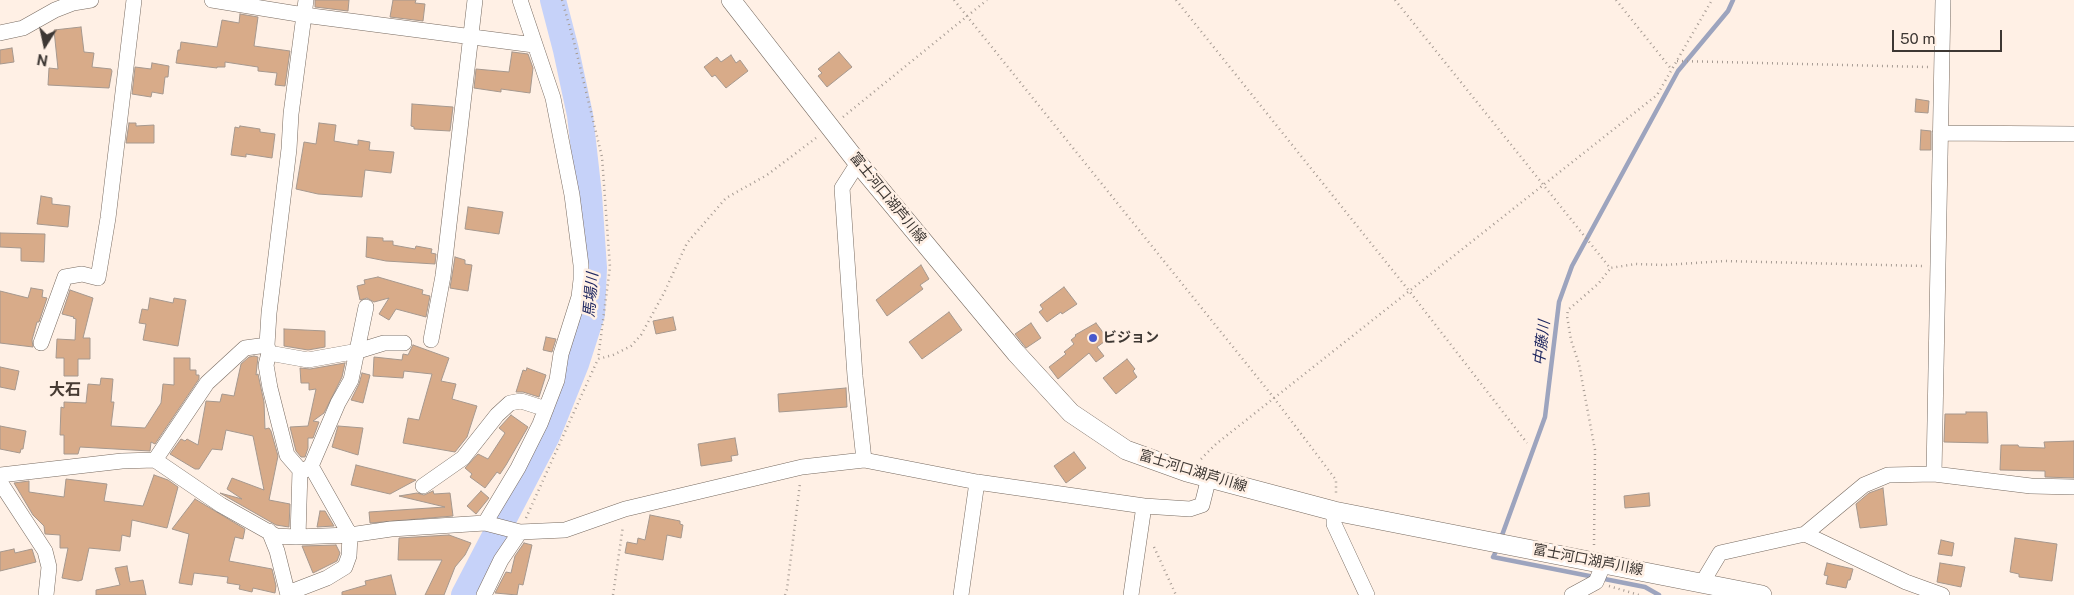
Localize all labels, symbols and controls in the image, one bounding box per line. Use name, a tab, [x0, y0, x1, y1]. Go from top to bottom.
north arrow	[20, 20, 70, 70]
scale bar	[1894, 20, 2004, 52]
text: 50 m	[1900, 30, 1935, 47]
text: N	[36, 51, 49, 69]
street label: 富士河口湖芦川線	[846, 149, 930, 247]
water label: 馬場川	[580, 272, 602, 318]
water label: 中藤川	[1530, 320, 1554, 366]
place label: ビジョン	[1103, 330, 1159, 346]
marker: ビジョン	[1087, 332, 1099, 344]
district label: 大石	[49, 380, 81, 400]
street label: 富士河口湖芦川線	[1137, 447, 1249, 495]
street label: 富士河口湖芦川線	[1531, 541, 1645, 579]

